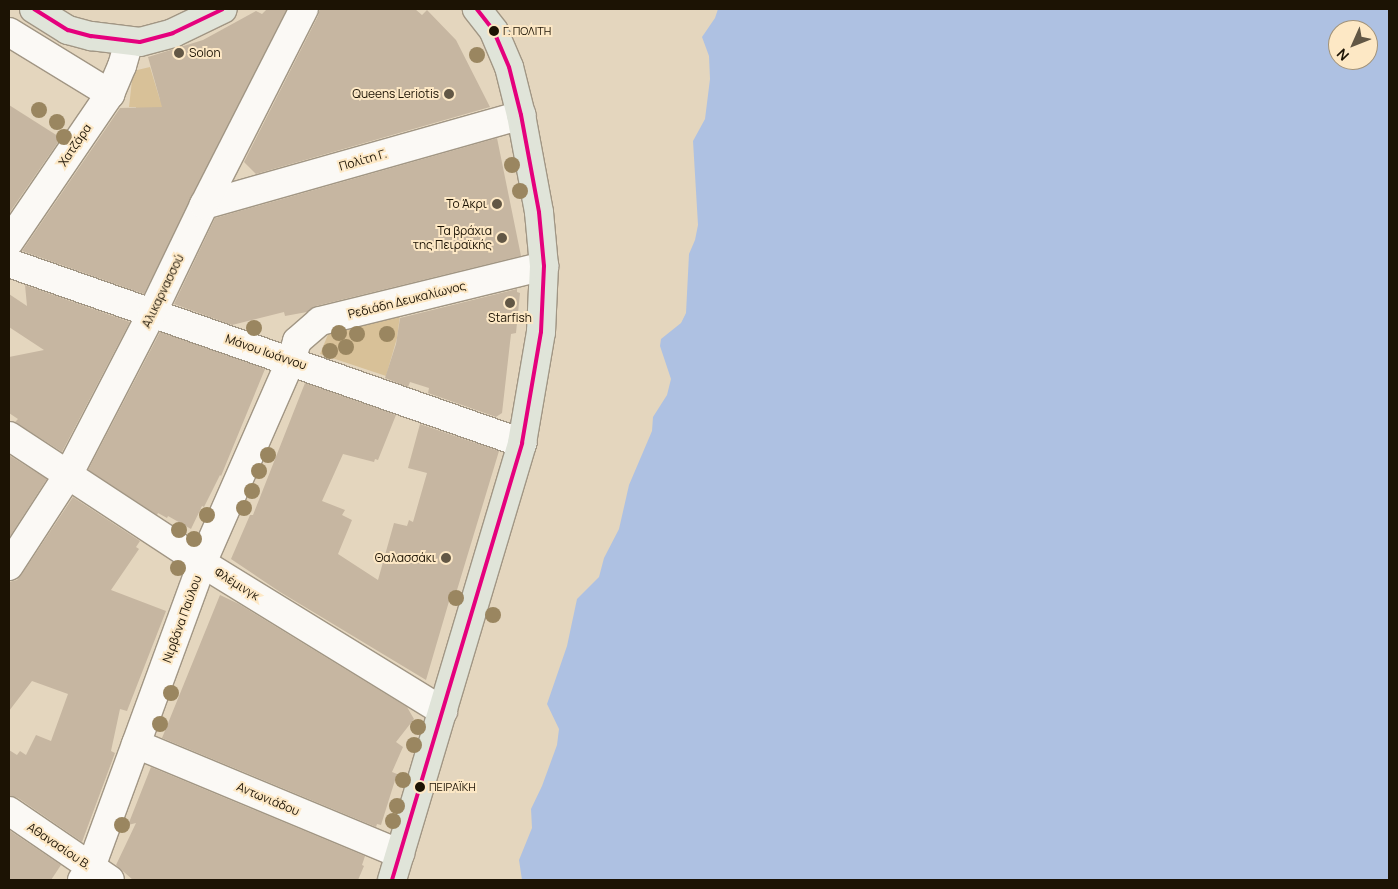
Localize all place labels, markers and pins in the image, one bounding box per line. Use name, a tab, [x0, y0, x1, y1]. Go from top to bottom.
place label: Γ. ΠΟΛΙΤΗ	[503, 24, 551, 38]
marker: Γ. ΠΟΛΙΤΗ	[489, 26, 499, 36]
place label: Solon	[189, 46, 221, 60]
marker: Solon	[173, 47, 185, 59]
place label: Queens Leriotis	[352, 87, 439, 101]
marker: Queens Leriotis	[443, 88, 455, 100]
place label: Το Άκρι	[446, 197, 487, 211]
marker: Το Άκρι	[491, 198, 503, 210]
place label: Τα βράχια της Πειραϊκής	[413, 224, 492, 252]
marker: Τα βράχια της Πειραϊκής	[496, 232, 508, 244]
marker: Starfish	[504, 297, 516, 309]
place label: Starfish	[488, 311, 532, 325]
place label: Θαλασσάκι	[375, 551, 436, 565]
marker: Θαλασσάκι	[440, 552, 452, 564]
place label: ΠΕΙΡΑΪΚΗ	[429, 780, 476, 794]
marker: ΠΕΙΡΑΪΚΗ	[415, 782, 425, 792]

